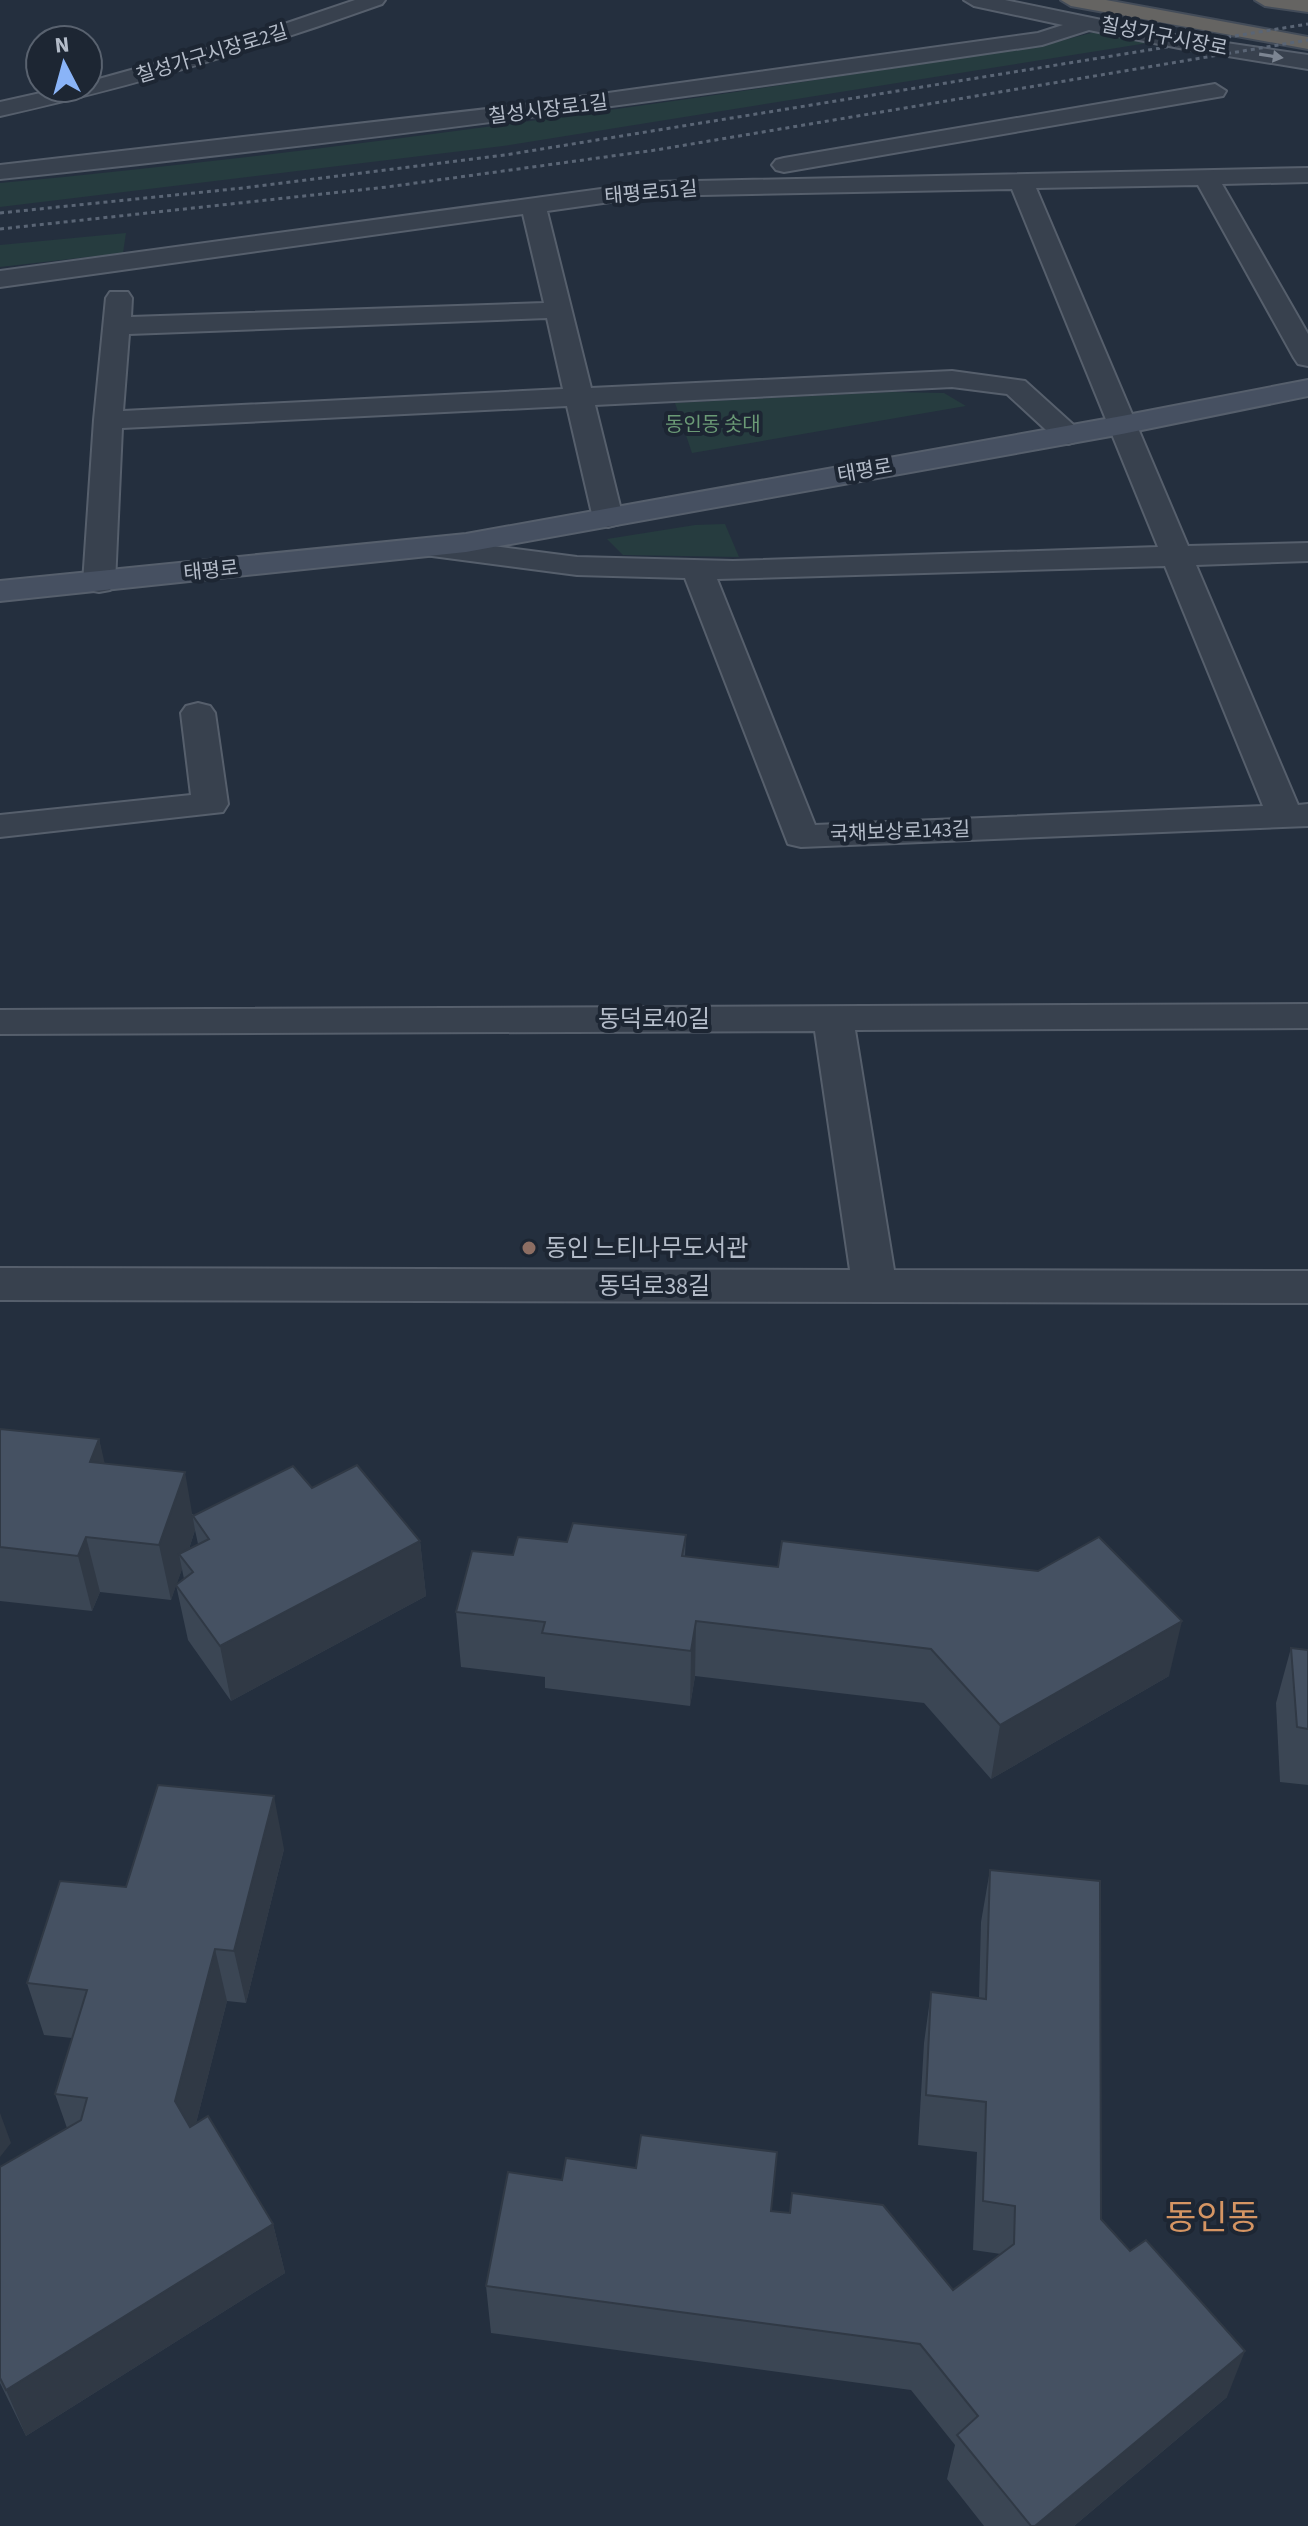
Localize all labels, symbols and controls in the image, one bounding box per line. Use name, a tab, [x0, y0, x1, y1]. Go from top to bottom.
street label: 칠성가구시장로	[1098, 11, 1230, 63]
street label: 칠성가구시장로2길	[133, 18, 291, 90]
north arrow	[24, 24, 104, 104]
text: N	[53, 28, 71, 62]
one-way arrow	[1258, 50, 1283, 63]
street label: 칠성시장로1길	[487, 89, 609, 131]
street label: 태평로51길	[603, 175, 699, 211]
park label: 동인동 솟대	[665, 411, 761, 439]
street label: 태평로	[835, 452, 895, 490]
street label: 태평로	[182, 554, 240, 588]
street label: 국채보상로143길	[829, 816, 971, 848]
street label: 동덕로40길	[598, 1002, 710, 1037]
place label: 동인 느티나무도서관	[545, 1231, 749, 1266]
marker: 동인 느티나무도서관	[520, 1239, 538, 1257]
street label: 동덕로38길	[598, 1269, 710, 1304]
district label: 동인동	[1165, 2194, 1259, 2243]

